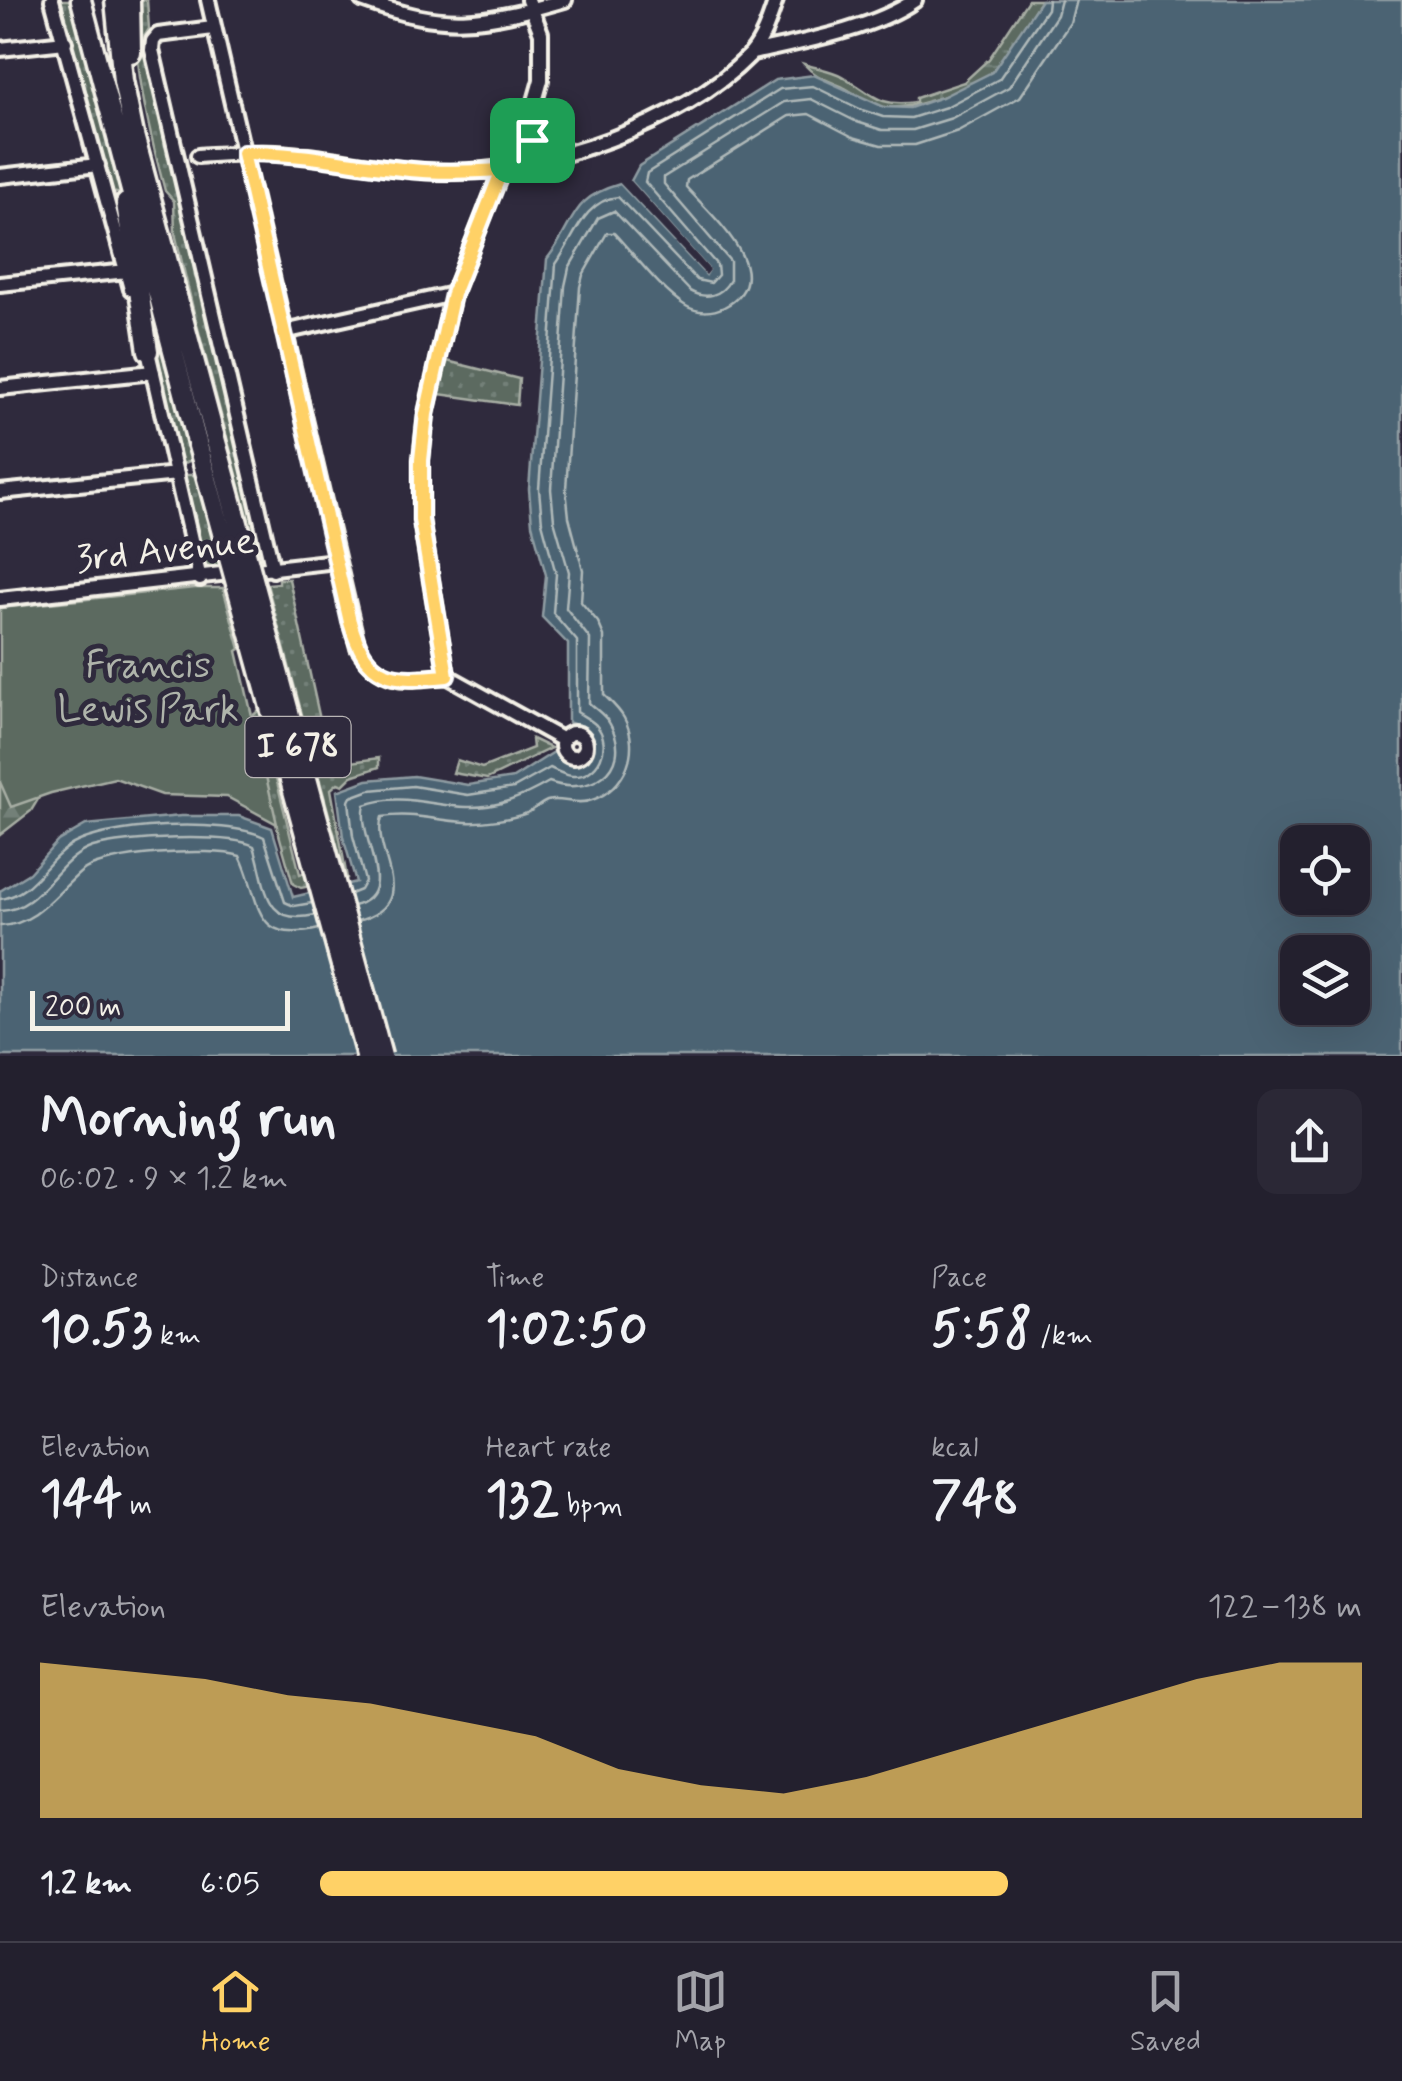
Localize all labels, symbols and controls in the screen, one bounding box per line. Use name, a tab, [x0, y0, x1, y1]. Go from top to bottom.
pin	[490, 98, 575, 183]
icon: arrive	[505, 113, 560, 168]
street label: 3rd Avenue	[74, 517, 256, 585]
park label: Francis Lewis Park	[57, 642, 239, 735]
road number: I 678	[246, 717, 350, 777]
map controls	[1280, 825, 1370, 1025]
button: locate	[1280, 825, 1370, 915]
button: layers	[1280, 935, 1370, 1025]
scale bar	[30, 986, 290, 1030]
text: 200 m	[45, 990, 121, 1027]
text: Morning run	[40, 1084, 337, 1156]
button: share	[1257, 1089, 1362, 1194]
text: 06:02 · 9 × 1.2 km	[40, 1158, 288, 1200]
text: Distance	[40, 1260, 138, 1297]
text: Time	[486, 1260, 544, 1297]
text: Pace	[931, 1260, 987, 1297]
text: 10.53	[40, 1297, 153, 1363]
text: 1:02:50	[486, 1297, 648, 1363]
text: 5:58	[931, 1297, 1032, 1363]
text: km	[153, 1318, 201, 1355]
text: /km	[1032, 1318, 1093, 1355]
text: Elevation	[40, 1430, 150, 1467]
text: Heart rate	[486, 1430, 611, 1467]
text: kcal	[931, 1430, 978, 1467]
text: 144	[40, 1467, 122, 1533]
text: 132	[486, 1467, 559, 1533]
text: 748	[931, 1467, 1019, 1533]
text: m	[122, 1488, 152, 1525]
text: bpm	[559, 1488, 623, 1525]
text: Elevation	[40, 1586, 166, 1628]
text: 122–138 m	[1208, 1586, 1362, 1628]
text: 1.2 km	[40, 1863, 132, 1905]
text: 6:05	[200, 1863, 260, 1905]
tab: Home	[201, 1964, 271, 2061]
tab: Map	[673, 1964, 728, 2061]
tab: Saved	[1130, 1964, 1201, 2061]

